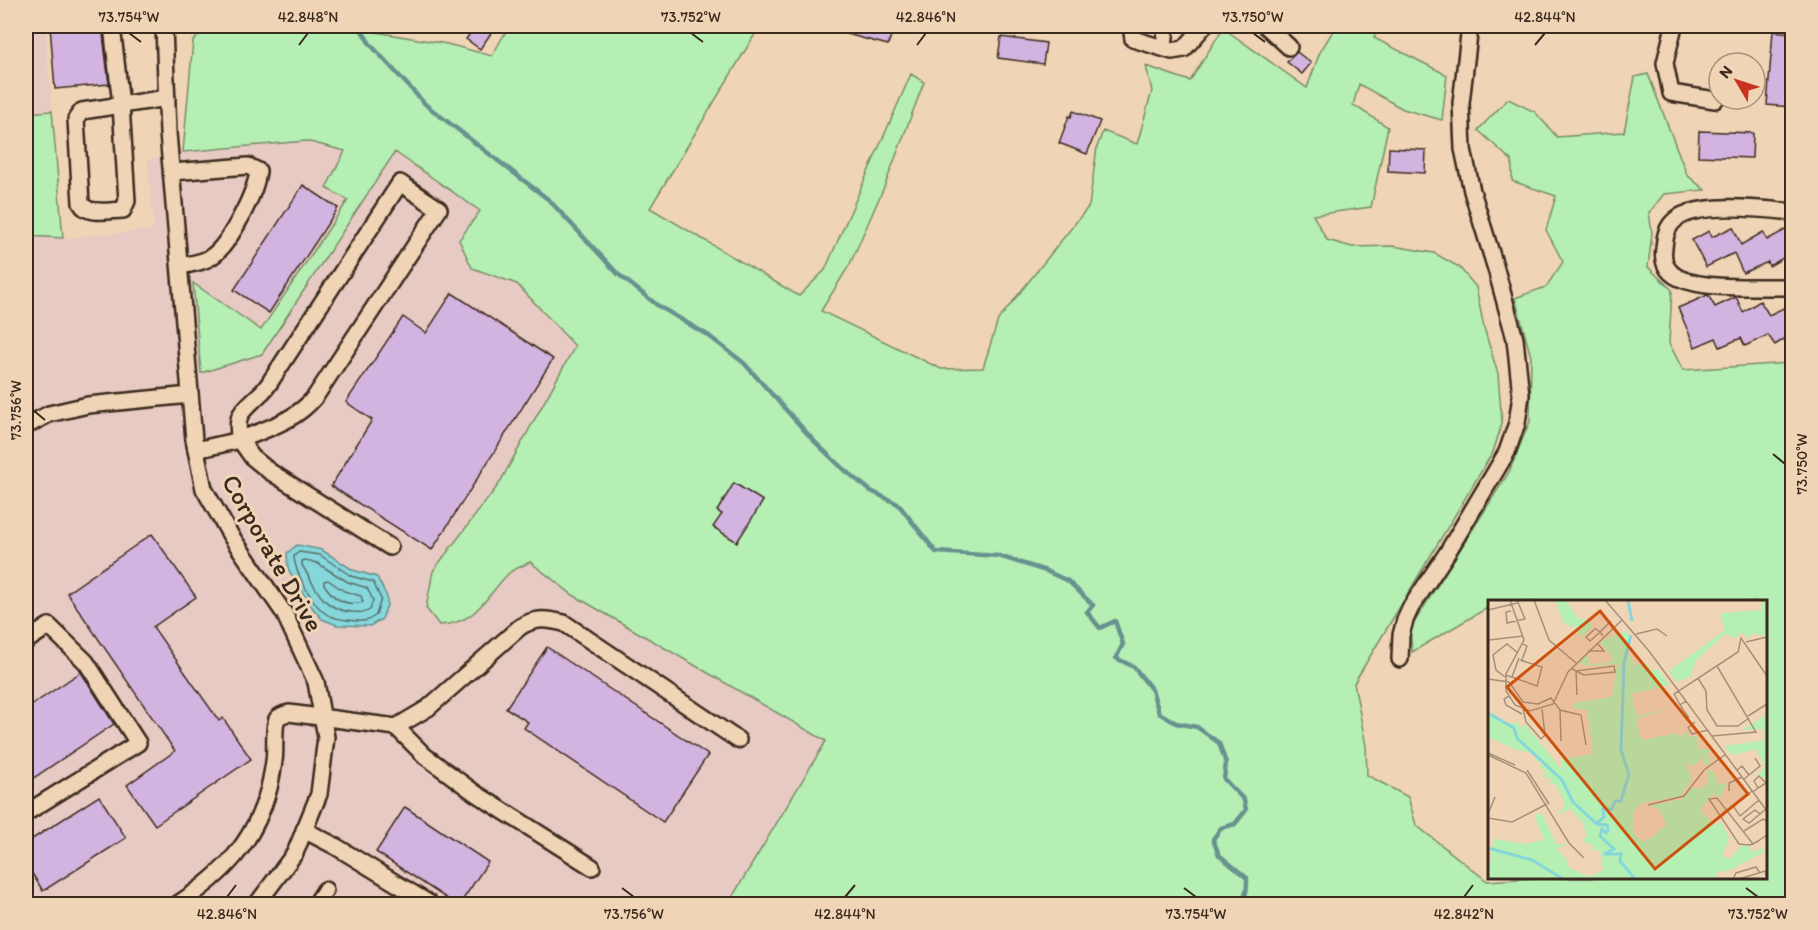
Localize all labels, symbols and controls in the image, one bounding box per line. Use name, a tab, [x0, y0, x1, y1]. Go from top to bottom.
text: 73.754°W	[99, 8, 160, 26]
text: 42.848°N	[278, 8, 338, 26]
text: 73.752°W	[661, 8, 721, 26]
text: 42.846°N	[896, 8, 956, 26]
text: 73.750°W	[1222, 8, 1284, 26]
text: 42.844°N	[1514, 8, 1576, 26]
north arrow	[1707, 51, 1767, 111]
text: N	[1715, 62, 1737, 82]
text: 73.756°W	[7, 380, 25, 440]
text: 73.750°W	[1793, 433, 1811, 495]
street label: Corporate Drive	[215, 469, 331, 637]
inset map	[1488, 600, 1767, 879]
text: 42.846°N	[197, 905, 257, 923]
text: 73.756°W	[604, 905, 664, 923]
text: 42.844°N	[814, 905, 876, 923]
text: 73.754°W	[1166, 905, 1227, 923]
text: 42.842°N	[1434, 905, 1494, 923]
text: 73.752°W	[1728, 905, 1788, 923]

